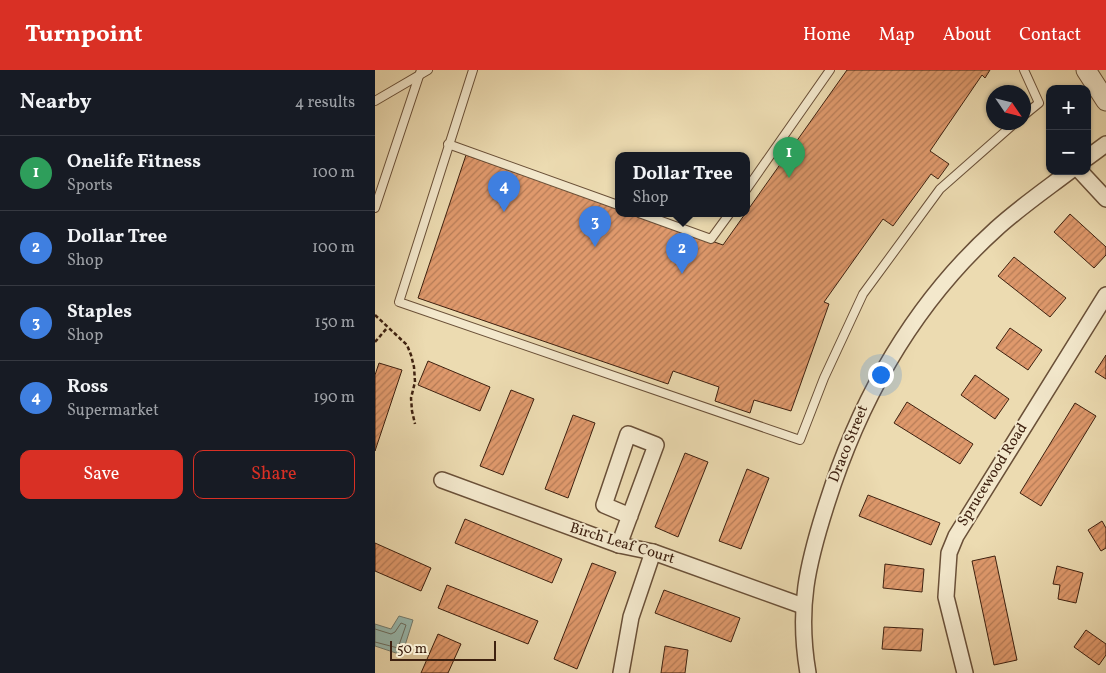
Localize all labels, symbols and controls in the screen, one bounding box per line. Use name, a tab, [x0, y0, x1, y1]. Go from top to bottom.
text: Turnpoint	[25, 18, 143, 52]
text: Home	[803, 23, 851, 48]
text: Map	[879, 23, 915, 48]
text: About	[943, 23, 991, 48]
text: Contact	[1019, 23, 1081, 48]
north arrow	[986, 85, 1031, 130]
map controls	[1046, 85, 1091, 175]
button: +	[1046, 85, 1091, 130]
text: Nearby	[20, 88, 91, 117]
text: 4 results	[295, 92, 355, 114]
button: −	[1046, 130, 1091, 175]
pin: 1	[773, 137, 805, 178]
text: Onelife Fitness	[67, 149, 201, 175]
popup	[615, 152, 750, 217]
text: Dollar Tree	[632, 161, 733, 187]
text: 1	[33, 162, 39, 184]
text: 100 m	[312, 162, 355, 184]
pin: 4	[488, 171, 520, 212]
text: Sports	[67, 175, 113, 197]
text: Shop	[632, 187, 668, 209]
pin: 3	[579, 206, 611, 247]
text: Dollar Tree	[67, 224, 167, 250]
pin: 2	[666, 233, 698, 274]
text: 2	[32, 237, 40, 259]
text: 100 m	[312, 237, 355, 259]
text: Shop	[67, 250, 103, 272]
text: Staples	[67, 299, 132, 325]
text: 3	[32, 312, 40, 334]
text: 150 m	[314, 312, 355, 334]
text: Shop	[67, 325, 103, 347]
your location	[868, 362, 894, 388]
text: Ross	[67, 374, 108, 400]
text: 4	[31, 387, 41, 409]
text: 190 m	[313, 387, 355, 409]
text: Supermarket	[67, 400, 159, 422]
street label: Draco Street	[824, 402, 874, 486]
street label: Sprucewood Road	[953, 419, 1033, 531]
button: Save	[20, 450, 183, 499]
button: Share	[193, 450, 355, 499]
street label: Birch Leaf Court	[567, 518, 677, 570]
scale bar	[390, 638, 496, 661]
text: 50 m	[397, 640, 427, 659]

